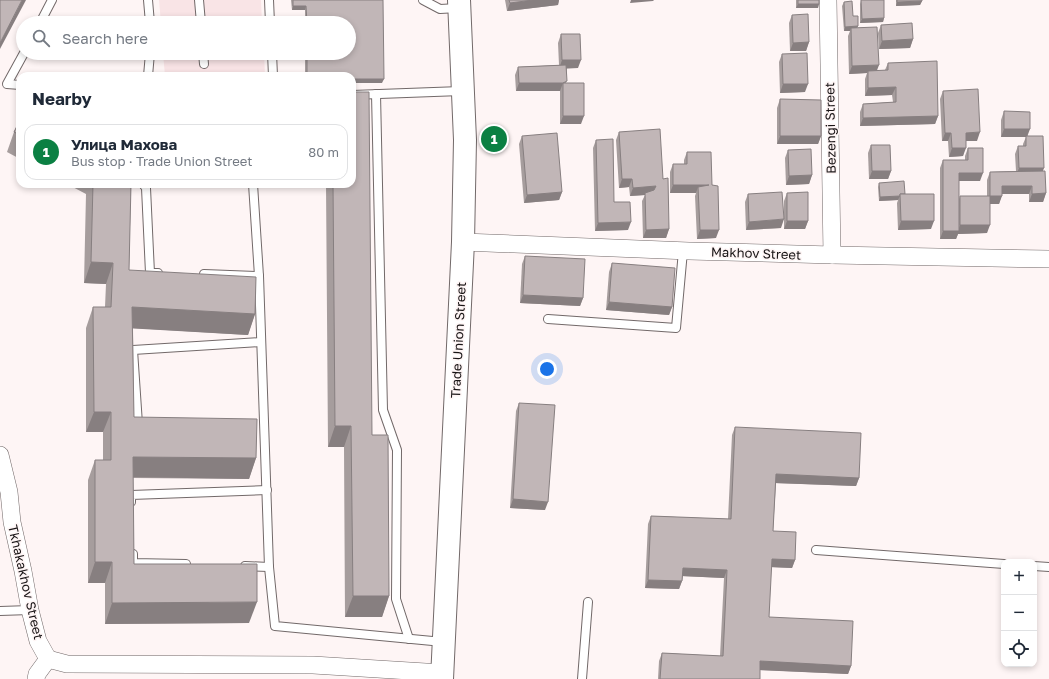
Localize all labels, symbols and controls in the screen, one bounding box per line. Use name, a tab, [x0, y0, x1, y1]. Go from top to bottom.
search box	[16, 16, 356, 60]
icon: search	[30, 27, 52, 49]
text: Search here	[62, 29, 148, 47]
street label: Bezengi Street	[821, 82, 839, 174]
text: Nearby	[32, 88, 92, 109]
pin: 1	[481, 124, 507, 154]
text: Улица Махова	[71, 135, 177, 153]
text: 1	[43, 144, 49, 160]
text: 80 m	[308, 144, 339, 160]
text: Bus stop · Trade Union Street	[71, 153, 252, 169]
street label: Makhov Street	[711, 243, 801, 263]
street label: Trade Union Street	[447, 281, 469, 399]
your location	[537, 359, 557, 379]
street label: Tkhakakhov Street	[5, 523, 47, 641]
map controls	[1001, 559, 1037, 667]
button: +	[1001, 559, 1037, 595]
button: −	[1001, 595, 1037, 631]
button: locate	[1001, 631, 1037, 667]

